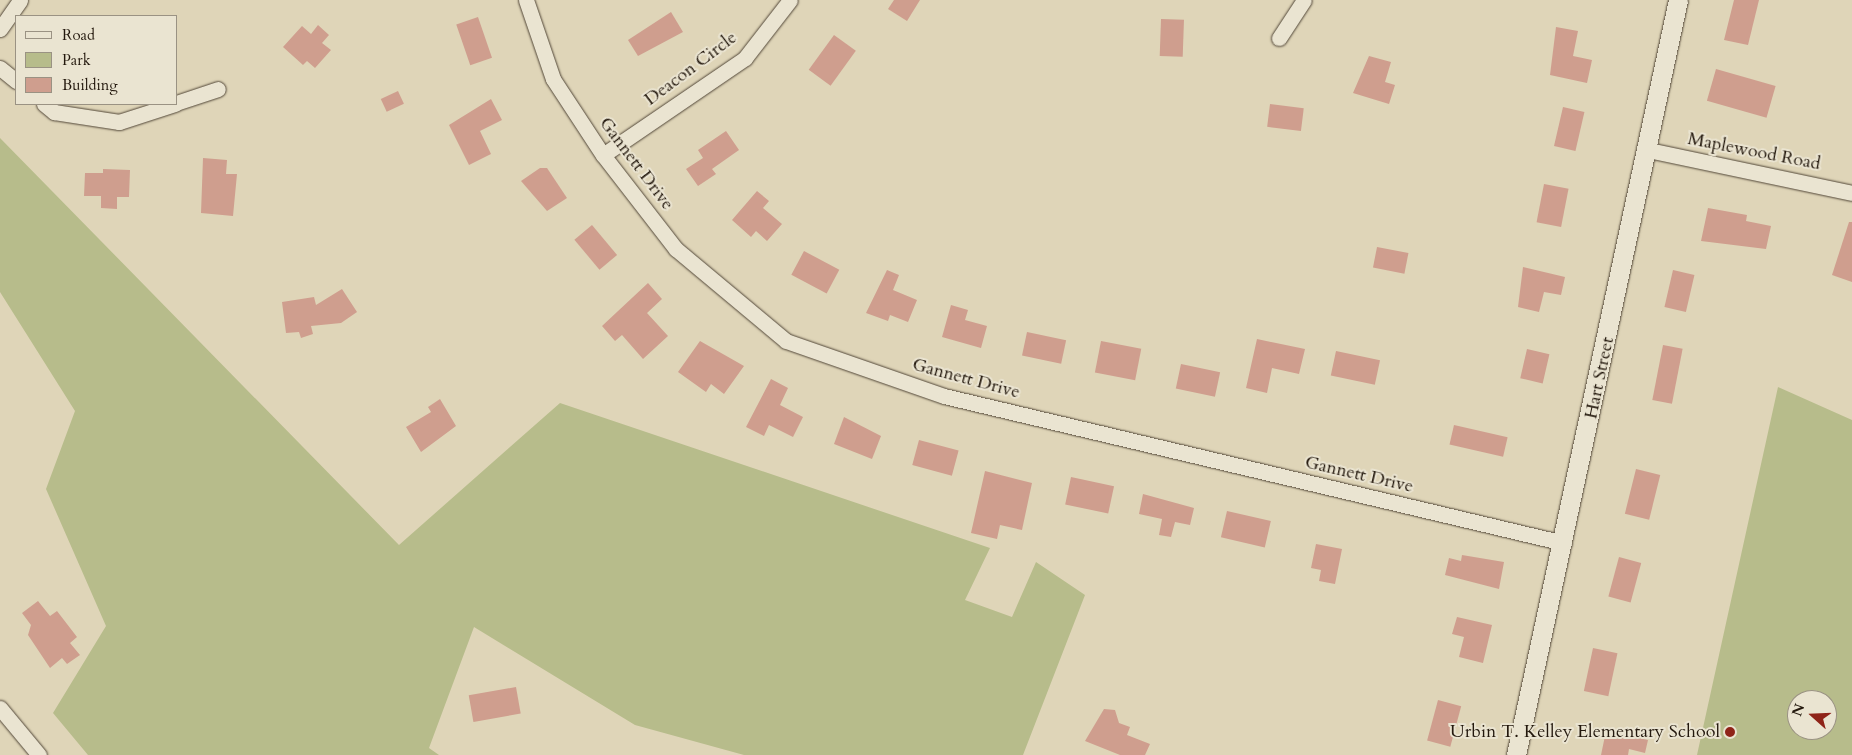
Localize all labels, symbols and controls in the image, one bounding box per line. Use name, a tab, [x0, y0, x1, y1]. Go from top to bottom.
legend	[15, 15, 178, 105]
text: Road	[62, 25, 95, 45]
street label: Deacon Circle	[641, 27, 741, 111]
text: Park	[62, 50, 91, 70]
text: Building	[62, 75, 118, 95]
street label: Gannett Drive	[594, 113, 678, 215]
street label: Maplewood Road	[1686, 129, 1822, 175]
street label: Hart Street	[1581, 335, 1619, 421]
street label: Gannett Drive	[910, 354, 1022, 404]
street label: Gannett Drive	[1303, 452, 1415, 498]
north arrow	[1787, 690, 1837, 740]
text: N	[1787, 701, 1809, 719]
place label: Urbin T. Kelley Elementary School	[1450, 721, 1720, 743]
marker: Urbin T. Kelley Elementary School	[1724, 726, 1736, 738]

